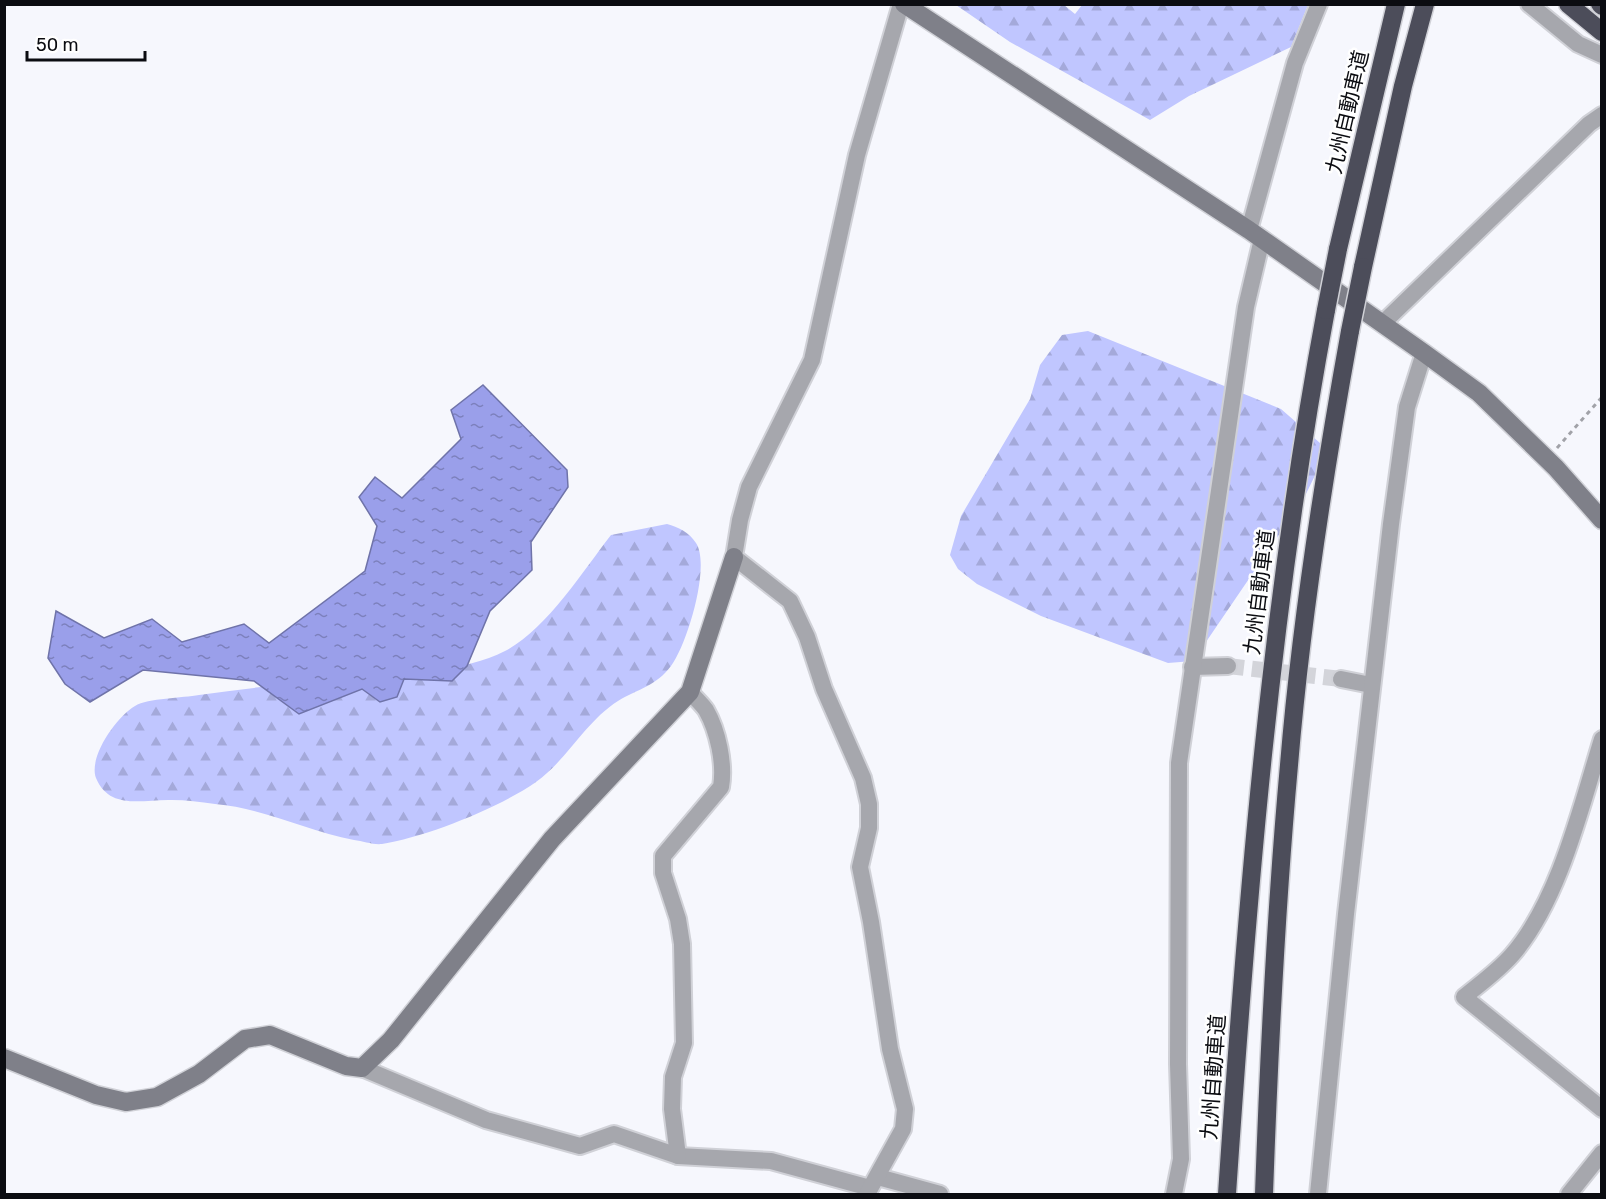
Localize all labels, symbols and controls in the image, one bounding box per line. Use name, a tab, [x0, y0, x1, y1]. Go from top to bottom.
scale bar	[27, 24, 146, 62]
text: 50 m	[36, 34, 79, 56]
street label: 九州自動車道	[1321, 48, 1373, 176]
street label: 九州自動車道	[1239, 528, 1279, 656]
street label: 九州自動車道	[1196, 1013, 1230, 1141]

